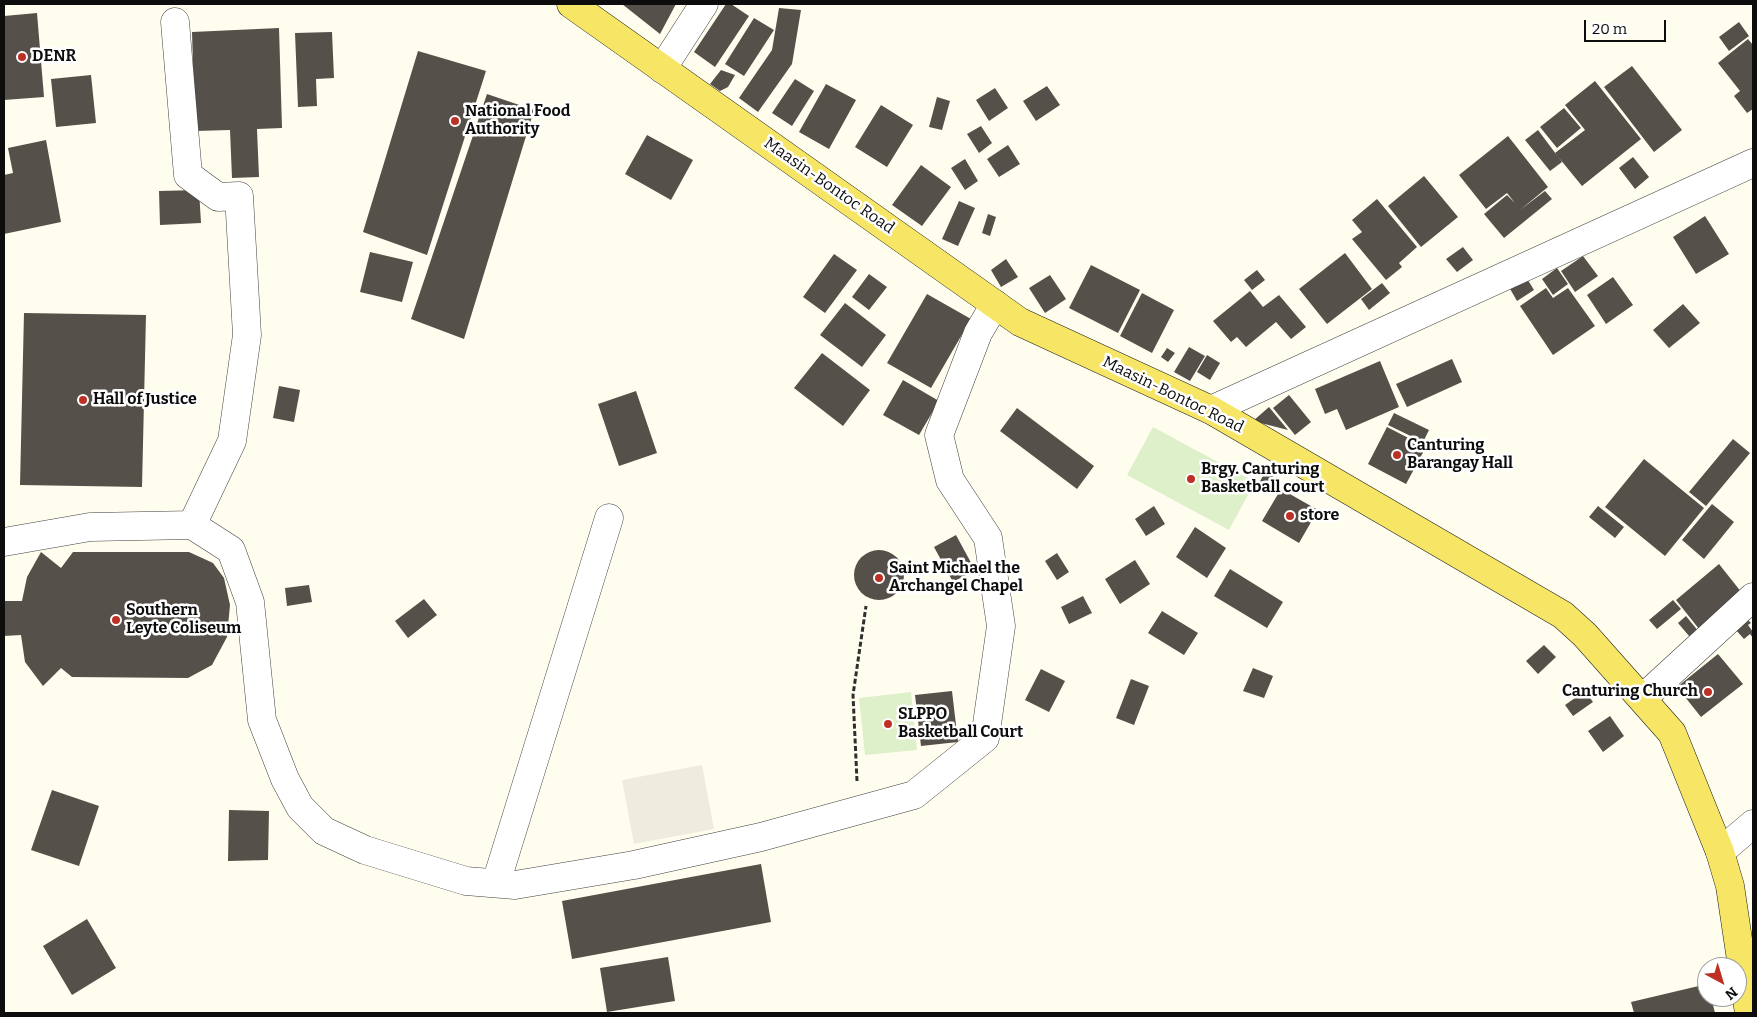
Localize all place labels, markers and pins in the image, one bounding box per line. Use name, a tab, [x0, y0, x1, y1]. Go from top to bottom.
place label: DENR	[32, 47, 76, 67]
marker: DENR	[16, 51, 28, 63]
place label: National Food Authority	[465, 102, 570, 140]
marker: National Food Authority	[449, 115, 461, 127]
place label: Hall of Justice	[93, 390, 197, 410]
marker: Hall of Justice	[77, 394, 89, 406]
place label: Canturing Barangay Hall	[1407, 436, 1513, 474]
marker: Canturing Barangay Hall	[1391, 449, 1403, 461]
place label: Brgy. Canturing Basketball court	[1201, 460, 1324, 498]
marker: Brgy. Canturing Basketball court	[1185, 473, 1197, 485]
place label: store	[1300, 506, 1339, 526]
marker: store	[1284, 510, 1296, 522]
place label: Saint Michael the Archangel Chapel	[889, 559, 1023, 597]
marker: Saint Michael the Archangel Chapel	[873, 572, 885, 584]
place label: Southern Leyte Coliseum	[126, 601, 241, 639]
marker: Southern Leyte Coliseum	[110, 614, 122, 626]
place label: Canturing Church	[1562, 682, 1698, 702]
marker: Canturing Church	[1702, 686, 1714, 698]
place label: SLPPO Basketball Court	[898, 705, 1023, 743]
marker: SLPPO Basketball Court	[882, 718, 894, 730]

